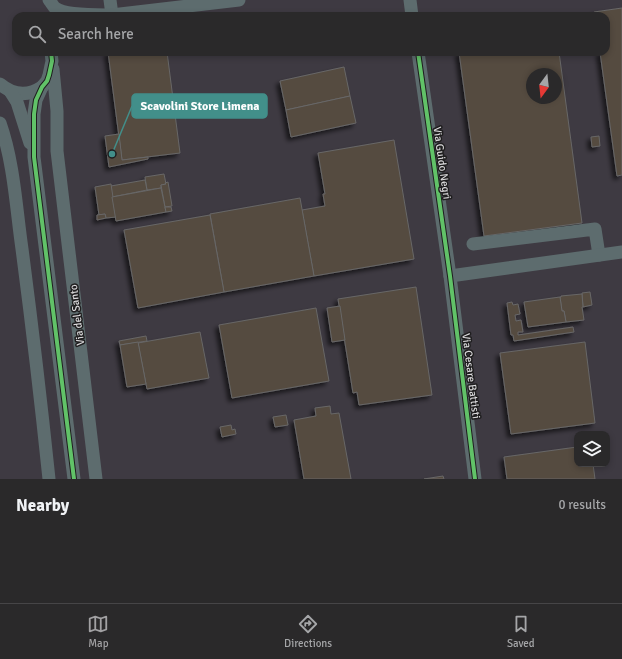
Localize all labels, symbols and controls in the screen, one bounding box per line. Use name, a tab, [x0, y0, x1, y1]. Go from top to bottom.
search box	[12, 12, 610, 56]
icon: search	[26, 23, 48, 45]
text: Search here	[58, 25, 134, 43]
north arrow	[526, 68, 562, 104]
callout: Scavolini Store Limena	[132, 94, 267, 118]
text: Scavolini Store Limena	[141, 99, 259, 114]
street label: Via Guido Negri	[430, 126, 454, 200]
street label: Via del Santo	[67, 283, 87, 346]
street label: Via Cesare Battisti	[459, 332, 483, 420]
map controls	[574, 431, 610, 467]
button: layers	[574, 431, 610, 467]
text: Nearby	[16, 495, 69, 516]
text: 0 results	[558, 497, 606, 513]
tab: Map	[87, 613, 109, 650]
tab: Directions	[284, 613, 332, 650]
tab: Saved	[507, 613, 535, 650]

